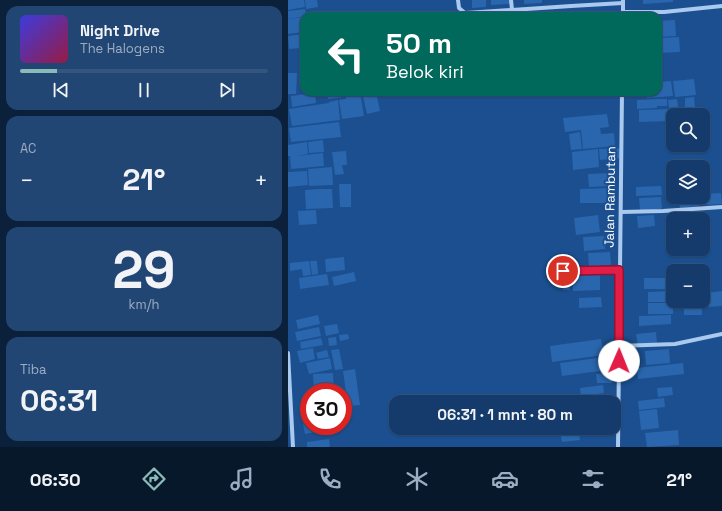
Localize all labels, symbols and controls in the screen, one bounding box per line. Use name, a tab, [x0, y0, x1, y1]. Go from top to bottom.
text: Night Drive	[80, 21, 160, 40]
text: 50 m	[386, 25, 452, 61]
icon: left	[320, 28, 372, 80]
text: The Halogens	[80, 40, 165, 57]
text: Belok kiri	[386, 60, 464, 83]
icon: previous	[50, 79, 72, 101]
icon: pause	[133, 79, 155, 101]
icon: next	[216, 79, 238, 101]
map controls	[666, 108, 710, 308]
button: search	[666, 108, 710, 152]
text: AC	[20, 140, 36, 157]
street label: Jalan Rambutan	[601, 146, 619, 248]
text: 21°	[122, 160, 166, 199]
button: layers	[666, 160, 710, 204]
text: −	[20, 166, 34, 194]
text: +	[254, 166, 268, 194]
button: +	[666, 212, 710, 256]
text: 29	[113, 237, 175, 303]
pin	[546, 254, 580, 288]
icon: arrive	[552, 260, 574, 282]
button: −	[666, 264, 710, 308]
text: km/h	[129, 296, 159, 313]
position arrow	[598, 340, 640, 382]
text: Tiba	[20, 361, 47, 378]
text: 06:31	[20, 381, 98, 420]
speed limit sign: 30	[300, 383, 352, 435]
text: 06:31 · 1 mnt · 80 m	[437, 405, 573, 424]
icon: directions	[140, 465, 168, 493]
icon: music	[228, 465, 256, 493]
icon: phone	[316, 465, 344, 493]
icon: climate	[403, 465, 431, 493]
icon: car	[491, 465, 519, 493]
icon: filters	[579, 465, 607, 493]
text: 06:30	[30, 468, 81, 491]
text: 21°	[666, 468, 692, 491]

